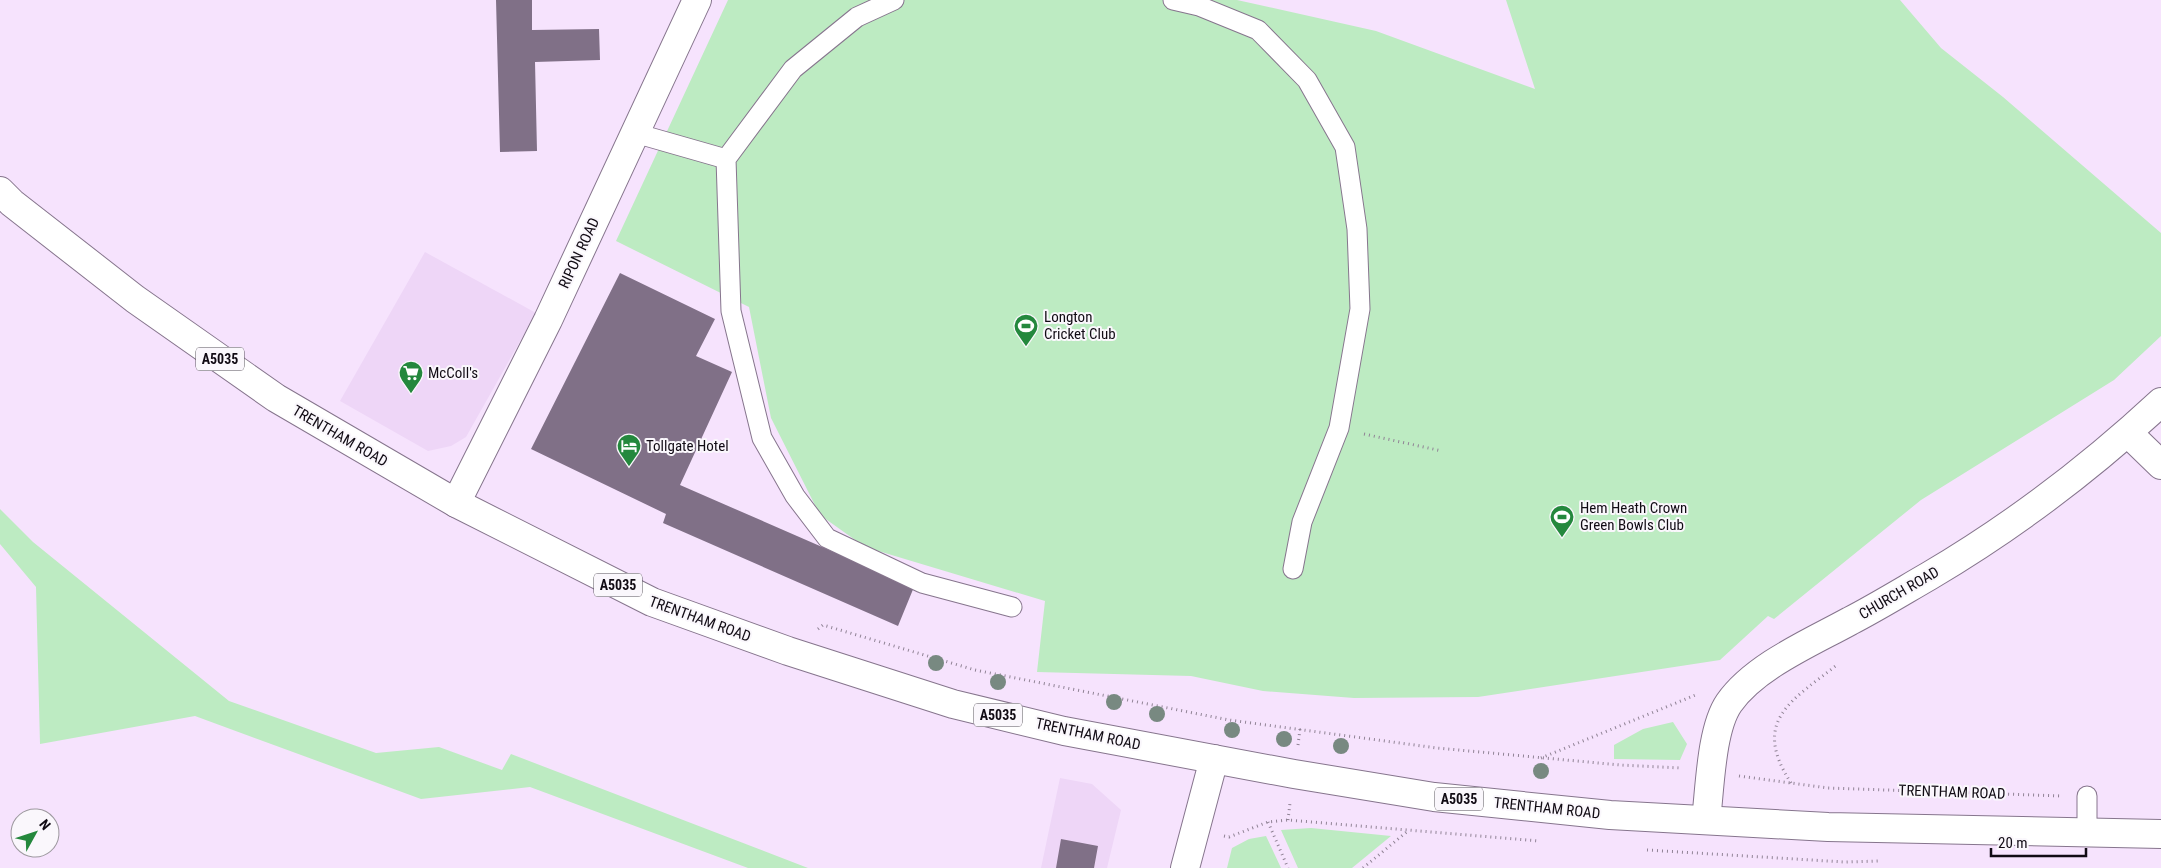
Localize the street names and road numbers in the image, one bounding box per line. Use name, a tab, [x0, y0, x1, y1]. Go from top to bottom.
street label: RIPON ROAD	[555, 215, 603, 291]
road number: A5035	[196, 348, 244, 370]
street label: TRENTHAM ROAD	[289, 401, 391, 471]
street label: CHURCH ROAD	[1856, 563, 1942, 623]
road number: A5035	[594, 574, 642, 596]
street label: TRENTHAM ROAD	[647, 592, 753, 646]
road number: A5035	[974, 704, 1022, 726]
street label: TRENTHAM ROAD	[1034, 714, 1142, 754]
street label: TRENTHAM ROAD	[1898, 781, 2006, 803]
road number: A5035	[1435, 788, 1483, 811]
street label: TRENTHAM ROAD	[1493, 793, 1601, 823]

